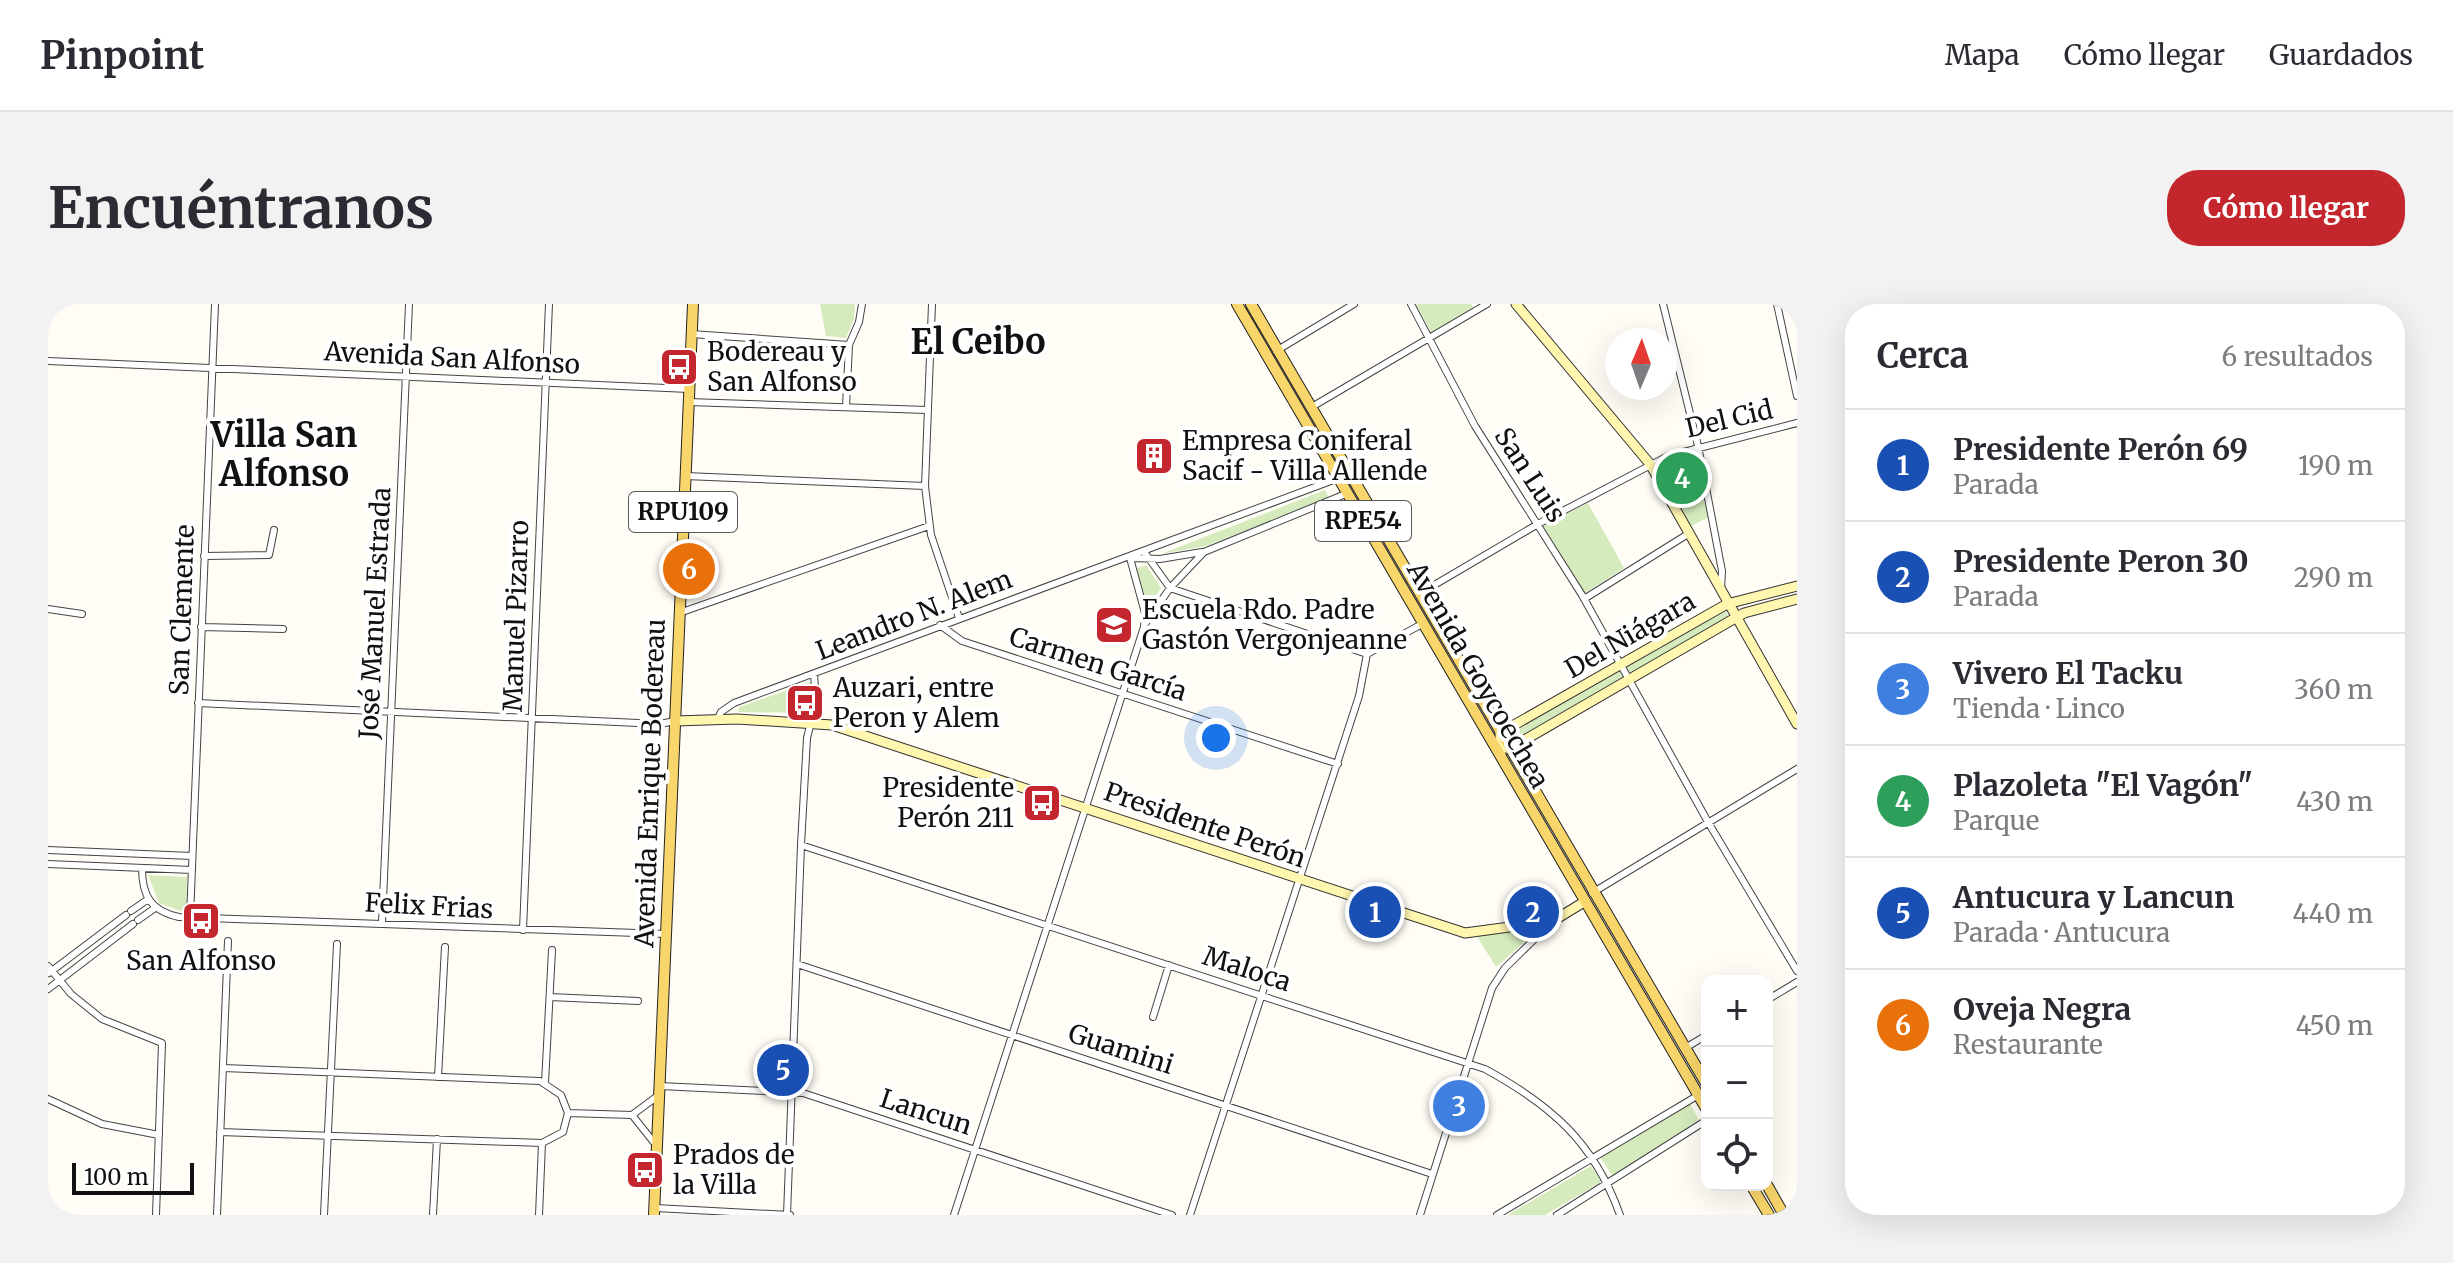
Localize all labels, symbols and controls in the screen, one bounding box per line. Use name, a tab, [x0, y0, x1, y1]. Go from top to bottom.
text: Pinpoint	[40, 32, 204, 79]
text: Mapa	[1945, 37, 2020, 73]
text: Cómo llegar	[2064, 37, 2225, 73]
text: Guardados	[2269, 37, 2413, 73]
button: Cómo llegar	[2167, 170, 2405, 246]
text: Encuéntranos	[48, 173, 434, 243]
district label: El Ceibo	[911, 321, 1045, 363]
north arrow	[1605, 328, 1677, 400]
street label: Avenida San Alfonso	[322, 334, 581, 381]
place label: Bodereau y San Alfonso	[707, 335, 857, 398]
text: Cerca	[1877, 335, 1969, 377]
text: 6 resultados	[2222, 340, 2373, 373]
bus stop icon: Bodereau y San Alfonso	[658, 346, 700, 388]
street label: Del Cid	[1682, 392, 1776, 445]
district label: Villa San Alfonso	[210, 414, 357, 495]
street label: San Luis	[1488, 421, 1573, 528]
place label: Empresa Coniferal Sacif - Villa Allende	[1182, 424, 1427, 487]
text: Presidente Perón 69	[1953, 430, 2248, 468]
building icon: Empresa Coniferal Sacif - Villa Allende	[1133, 435, 1175, 477]
pin: 4	[1656, 448, 1708, 508]
text: 1	[1897, 449, 1909, 482]
text: 190 m	[2298, 449, 2373, 482]
text: Parada	[1953, 468, 2039, 501]
street label: José Manuel Estrada	[351, 486, 398, 741]
road number: RPU109	[629, 492, 737, 532]
road number: RPE54	[1315, 501, 1411, 541]
street label: Manuel Pizarro	[496, 520, 535, 712]
street label: San Clemente	[162, 524, 201, 696]
pin: 6	[663, 539, 715, 599]
text: Presidente Peron 30	[1953, 542, 2249, 580]
street label: Avenida Goycoechea	[1400, 555, 1557, 794]
text: 2	[1895, 561, 1911, 594]
text: 290 m	[2294, 561, 2373, 594]
street label: Leandro N. Alem	[811, 562, 1017, 667]
text: Parada	[1953, 580, 2039, 613]
street label: Del Niágara	[1559, 584, 1701, 685]
place label: Escuela Rdo. Padre Gastón Vergonjeanne	[1142, 593, 1407, 656]
school or university icon: Escuela Rdo. Padre Gastón Vergonjeanne	[1093, 604, 1135, 646]
street label: Avenida Enrique Bodereau	[627, 618, 672, 949]
street label: Carmen García	[1005, 619, 1191, 708]
text: Vivero El Tacku	[1953, 654, 2183, 692]
place label: Auzari, entre Peron y Alem	[832, 671, 1000, 734]
text: 3	[1896, 673, 1910, 706]
text: 360 m	[2294, 673, 2373, 706]
bus stop icon: Auzari, entre Peron y Alem	[784, 682, 826, 724]
text: Tienda · Linco	[1953, 692, 2125, 725]
your location	[1196, 718, 1236, 758]
text: Plazoleta "El Vagón"	[1953, 766, 2253, 804]
place label: Presidente Perón 211	[882, 771, 1014, 834]
street label: Presidente Perón	[1100, 775, 1310, 875]
bus stop icon: Presidente Perón 211	[1021, 782, 1063, 824]
text: 4	[1895, 785, 1911, 818]
text: 430 m	[2296, 785, 2373, 818]
text: Parque	[1953, 804, 2039, 837]
text: Antucura y Lancun	[1953, 878, 2234, 916]
pin: 1	[1349, 882, 1401, 942]
pin: 2	[1507, 882, 1559, 942]
street label: Felix Frias	[364, 886, 494, 925]
text: 5	[1895, 897, 1911, 930]
text: 440 m	[2293, 897, 2373, 930]
bus stop icon: San Alfonso	[180, 900, 222, 942]
text: Parada · Antucura	[1953, 916, 2170, 949]
street label: Maloca	[1199, 939, 1295, 998]
place label: San Alfonso	[126, 944, 276, 977]
map controls	[1701, 975, 1773, 1191]
button: +	[1701, 975, 1773, 1047]
text: Oveja Negra	[1953, 990, 2131, 1028]
text: 6	[1895, 1009, 1911, 1042]
text: 450 m	[2296, 1009, 2373, 1042]
street label: Guamini	[1064, 1016, 1178, 1081]
text: Restaurante	[1953, 1028, 2103, 1061]
pin: 5	[757, 1040, 809, 1100]
button: −	[1701, 1047, 1773, 1119]
pin: 3	[1433, 1076, 1485, 1136]
street label: Lancun	[876, 1081, 976, 1142]
button: locate	[1701, 1119, 1773, 1191]
place label: Prados de la Villa	[673, 1138, 795, 1201]
bus stop icon: Prados de la Villa	[624, 1149, 666, 1191]
scale bar	[72, 1159, 194, 1195]
text: 100 m	[84, 1163, 149, 1191]

